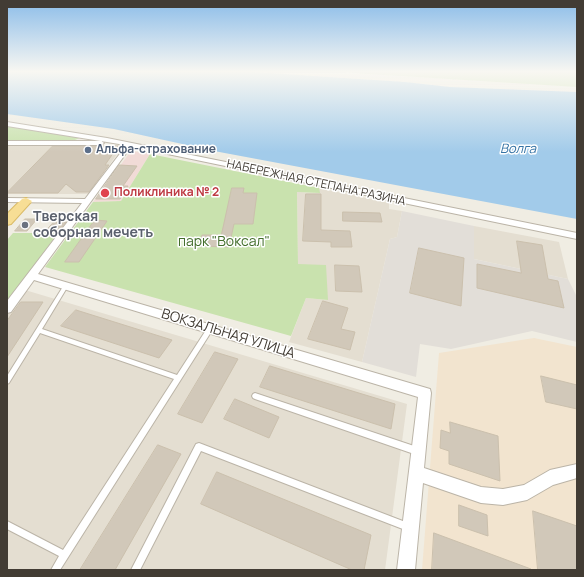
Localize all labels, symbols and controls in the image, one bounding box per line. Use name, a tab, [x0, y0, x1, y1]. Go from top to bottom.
water label: Волга	[500, 141, 536, 157]
place label: Альфа-страхование	[96, 143, 216, 157]
marker: Альфа-страхование	[83, 145, 93, 155]
street label: НАБЕРЕЖНАЯ СТЕПАНА РАЗИНА	[225, 157, 407, 209]
place label: Поликлиника № 2	[114, 186, 219, 200]
marker: Поликлиника № 2	[99, 187, 111, 199]
place label: Тверская соборная мечеть	[33, 209, 153, 242]
marker: Тверская соборная мечеть	[20, 220, 30, 230]
park label: парк "Воксал"	[178, 234, 270, 250]
street label: ВОКЗАЛЬНАЯ УЛИЦА	[159, 306, 297, 362]

